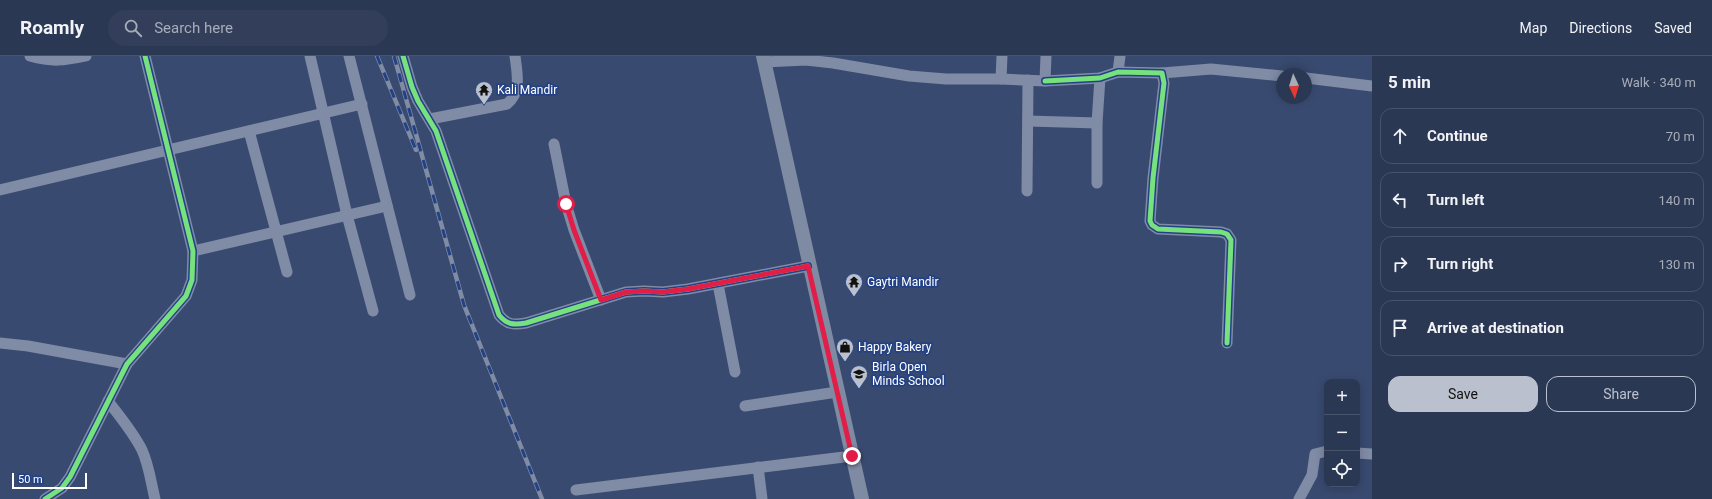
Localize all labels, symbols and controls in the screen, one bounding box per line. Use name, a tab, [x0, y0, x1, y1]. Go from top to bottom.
search box	[108, 10, 388, 46]
text: Roamly	[20, 16, 84, 39]
icon: search	[122, 17, 144, 39]
text: Search here	[154, 19, 233, 37]
text: Map	[1520, 20, 1547, 36]
text: Directions	[1569, 20, 1632, 36]
text: Saved	[1654, 20, 1692, 36]
north arrow	[1276, 68, 1312, 104]
text: 5 min	[1388, 72, 1431, 92]
text: Walk · 340 m	[1621, 75, 1696, 90]
temple icon: Kali Mandir	[474, 80, 494, 105]
place label: Kali Mandir	[497, 83, 557, 97]
icon: ahead	[1389, 125, 1411, 147]
text: Continue	[1427, 127, 1488, 145]
text: 70 m	[1666, 129, 1695, 144]
icon: left	[1389, 189, 1411, 211]
text: Turn left	[1427, 191, 1484, 209]
text: 140 m	[1658, 193, 1695, 208]
route start	[557, 195, 575, 213]
icon: right	[1389, 253, 1411, 275]
text: Turn right	[1427, 255, 1493, 273]
text: 130 m	[1658, 257, 1695, 272]
temple icon: Gaytri Mandir	[844, 272, 864, 297]
place label: Gaytri Mandir	[867, 275, 939, 289]
icon: arrive	[1389, 317, 1411, 339]
text: Arrive at destination	[1427, 319, 1564, 337]
shop icon: Happy Bakery	[835, 337, 855, 362]
place label: Happy Bakery	[858, 340, 932, 354]
place label: Birla Open Minds School	[872, 360, 945, 388]
school or university icon: Birla Open Minds School	[849, 364, 869, 389]
button: Save	[1388, 376, 1538, 412]
button: Share	[1546, 376, 1696, 412]
map controls	[1324, 379, 1360, 487]
button: +	[1324, 379, 1360, 415]
button: −	[1324, 415, 1360, 451]
route end	[843, 447, 861, 465]
button: locate	[1324, 451, 1360, 487]
scale bar	[12, 471, 87, 490]
text: 50 m	[18, 473, 43, 486]

